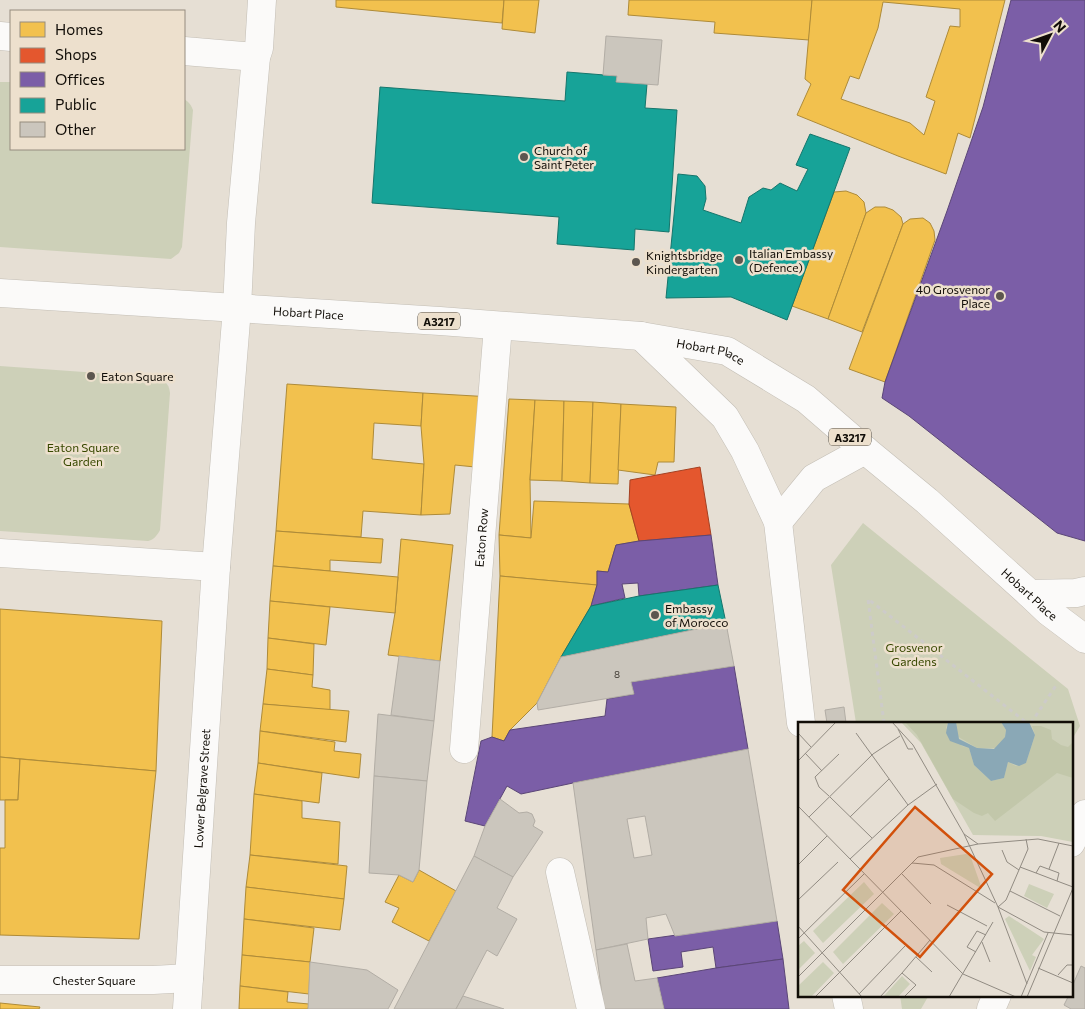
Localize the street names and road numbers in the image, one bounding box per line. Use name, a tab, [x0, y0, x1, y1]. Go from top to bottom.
street label: Hobart Place	[273, 303, 344, 322]
road number: A3217	[418, 312, 460, 330]
street label: Hobart Place	[675, 335, 747, 367]
road number: A3217	[829, 428, 871, 446]
street label: Eaton Row	[472, 507, 490, 568]
street label: Hobart Place	[999, 565, 1060, 623]
street label: Lower Belgrave Street	[191, 728, 212, 849]
street label: Chester Square	[52, 973, 136, 987]

